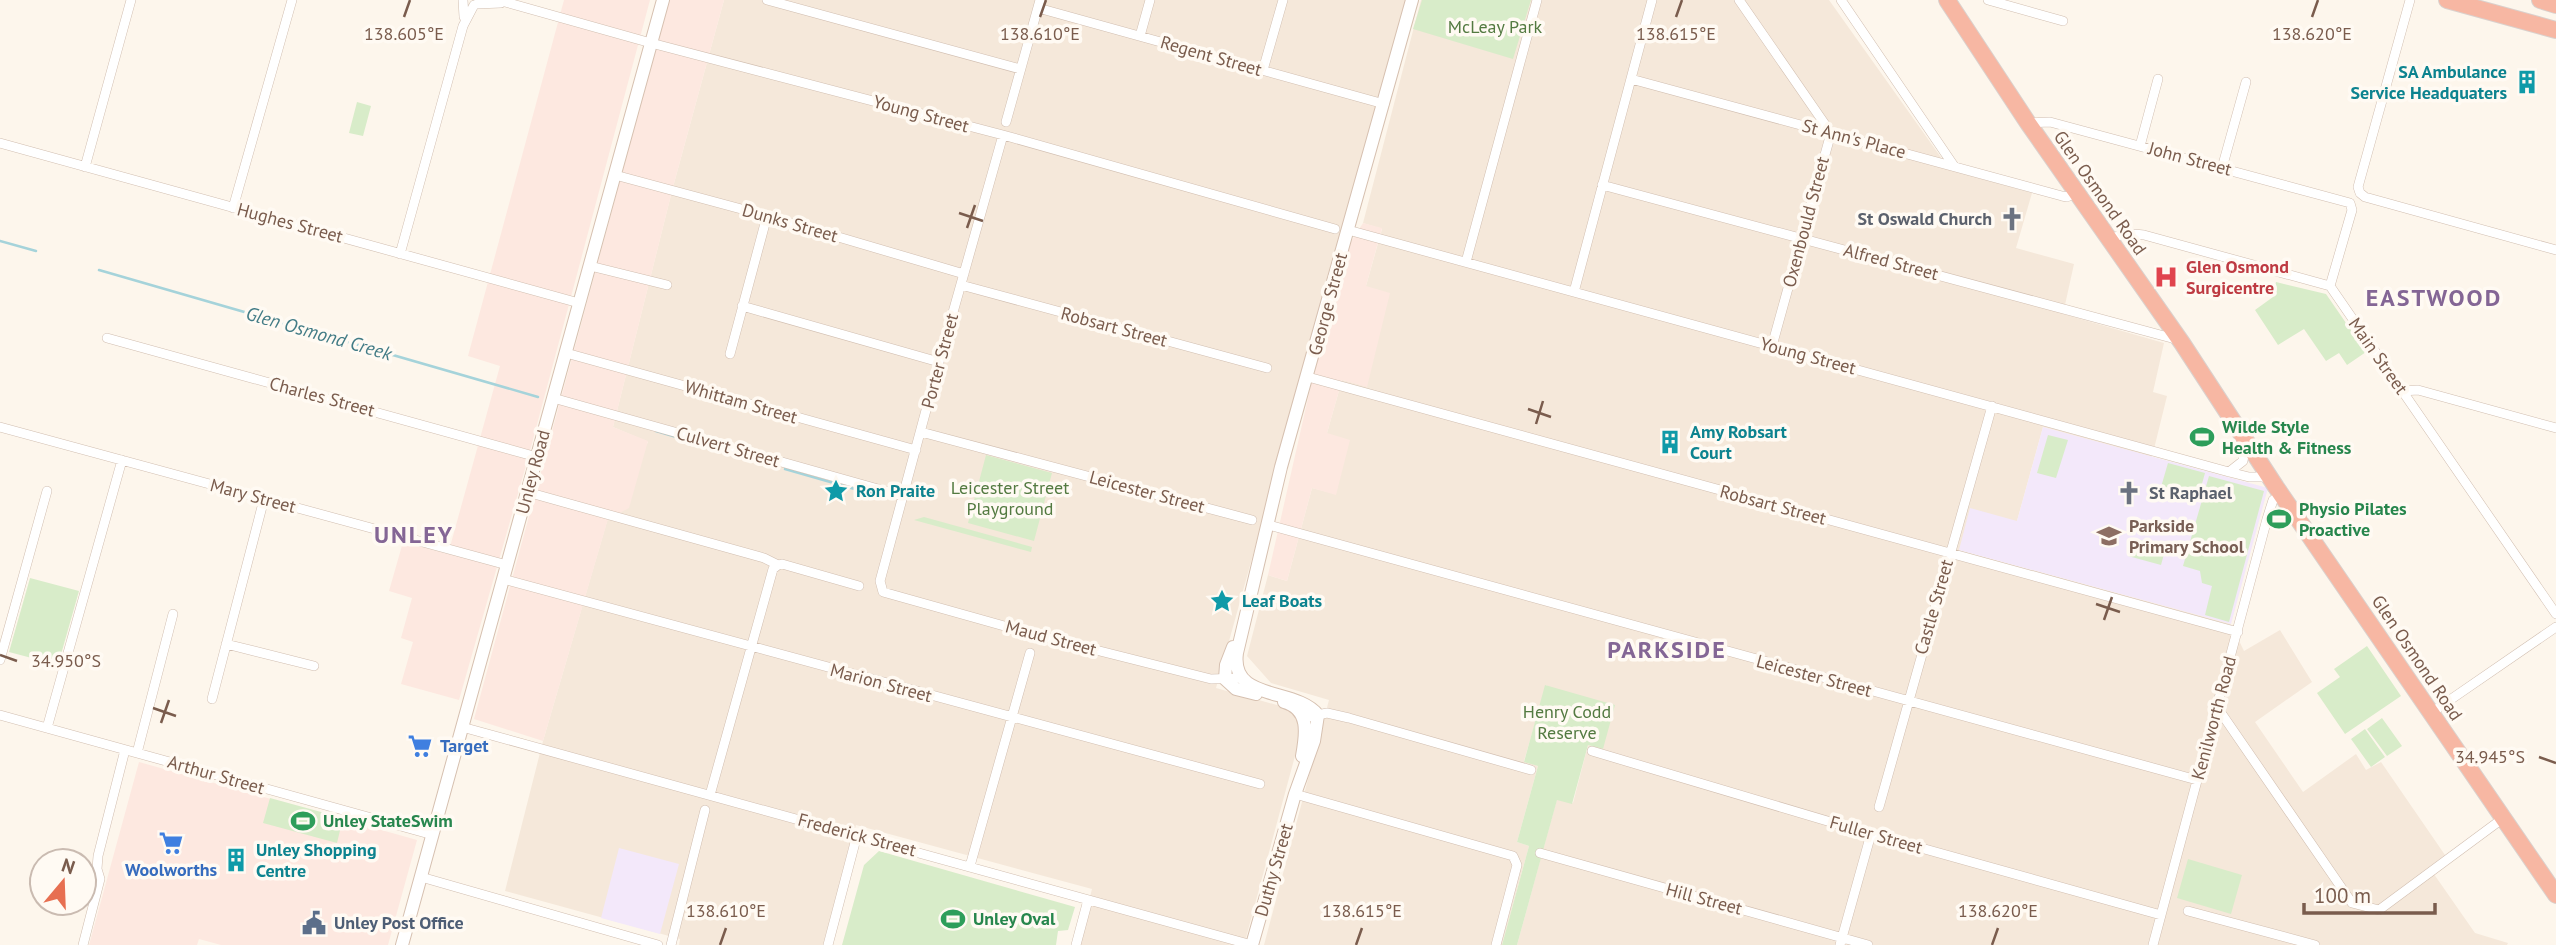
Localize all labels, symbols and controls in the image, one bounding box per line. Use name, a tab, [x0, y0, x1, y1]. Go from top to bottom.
park label: McLeay Park	[1448, 15, 1543, 38]
text: 138.605°E	[364, 22, 444, 45]
text: 138.610°E	[1000, 22, 1080, 45]
text: 138.615°E	[1636, 22, 1716, 45]
text: 138.620°E	[2272, 22, 2352, 45]
street label: Regent Street	[1158, 30, 1264, 81]
place label: SA Ambulance Service Headquaters	[2350, 60, 2507, 104]
building icon: SA Ambulance Service Headquaters	[2513, 68, 2541, 96]
street label: Young Street	[871, 90, 972, 137]
street label: St Ann's Place	[1800, 114, 1908, 163]
street label: Glen Osmond Road	[2049, 126, 2152, 259]
street label: John Street	[2145, 136, 2234, 181]
street label: Oxenbould Street	[1777, 154, 1834, 290]
street label: Hughes Street	[235, 197, 346, 248]
street label: Dunks Street	[740, 198, 841, 247]
church icon: St Oswald Church	[1998, 205, 2026, 233]
place label: St Oswald Church	[1858, 207, 1992, 230]
street label: Alfred Street	[1841, 238, 1941, 285]
street label: George Street	[1303, 250, 1352, 358]
place label: Glen Osmond Surgicentre	[2186, 255, 2289, 299]
hospital icon: Glen Osmond Surgicentre	[2152, 263, 2180, 291]
district label: EASTWOOD	[2366, 282, 2502, 313]
water label: Glen Osmond Creek	[243, 301, 396, 366]
street label: Robsart Street	[1058, 301, 1170, 352]
street label: Porter Street	[916, 311, 963, 411]
street label: Main Street	[2344, 313, 2413, 399]
street label: Young Street	[1758, 332, 1859, 379]
street label: Charles Street	[267, 371, 377, 422]
street label: Whittam Street	[682, 374, 800, 429]
place label: Wilde Style Health & Fitness	[2222, 415, 2352, 459]
place label: Amy Robsart Court	[1690, 420, 1788, 464]
street label: Culvert Street	[674, 421, 782, 472]
sports icon: Wilde Style Health & Fitness	[2188, 423, 2216, 451]
street label: Unley Road	[510, 427, 555, 517]
building icon: Amy Robsart Court	[1656, 428, 1684, 456]
street label: Leicester Street	[1087, 465, 1207, 518]
street label: Mary Street	[208, 473, 299, 518]
park label: Leicester Street Playground	[951, 476, 1069, 520]
place icon: Ron Praite	[822, 477, 850, 505]
place label: Ron Praite	[856, 479, 935, 502]
street label: Robsart Street	[1717, 479, 1829, 530]
church icon: St Raphael	[2115, 479, 2143, 507]
place label: St Raphael	[2149, 481, 2233, 504]
place label: Physio Pilates Proactive	[2299, 497, 2407, 541]
sports icon: Physio Pilates Proactive	[2265, 505, 2293, 533]
place label: Parkside Primary School	[2129, 514, 2245, 558]
district label: UNLEY	[374, 519, 454, 550]
school or university icon: Parkside Primary School	[2095, 522, 2123, 550]
street label: Castle Street	[1909, 557, 1958, 657]
place icon: Leaf Boats	[1208, 587, 1236, 615]
place label: Leaf Boats	[1242, 589, 1323, 612]
street label: Glen Osmond Road	[2367, 590, 2468, 725]
street label: Maud Street	[1003, 614, 1099, 661]
district label: PARKSIDE	[1607, 634, 1727, 665]
text: 34.950°S	[31, 649, 101, 672]
street label: Leicester Street	[1754, 649, 1874, 702]
street label: Kenilworth Road	[2186, 653, 2241, 782]
street label: Marion Street	[828, 658, 935, 707]
park label: Henry Codd Reserve	[1523, 700, 1611, 744]
supermarket icon: Target	[406, 732, 434, 760]
place label: Target	[440, 734, 489, 757]
text: 34.945°S	[2455, 745, 2525, 768]
street label: Arthur Street	[165, 750, 267, 799]
sports icon: Unley StateSwim	[289, 807, 317, 835]
street label: Frederick Street	[796, 808, 919, 861]
place label: Unley StateSwim	[323, 809, 453, 832]
street label: Fuller Street	[1827, 810, 1925, 859]
street label: Duthy Street	[1249, 821, 1298, 919]
supermarket icon: Woolworths	[157, 829, 185, 857]
place label: Unley Shopping Centre	[256, 838, 377, 882]
building icon: Unley Shopping Centre	[222, 846, 250, 874]
north arrow	[28, 847, 98, 917]
text: N	[59, 853, 78, 879]
place label: Woolworths	[125, 858, 218, 881]
scale bar	[2304, 872, 2435, 916]
street label: Hill Street	[1663, 877, 1745, 920]
text: 100 m	[2314, 882, 2371, 909]
text: 138.610°E	[686, 899, 766, 922]
text: 138.615°E	[1322, 899, 1402, 922]
text: 138.620°E	[1958, 899, 2038, 922]
sports icon: Unley Oval	[939, 905, 967, 933]
place label: Unley Oval	[973, 907, 1056, 930]
public building icon: Unley Post Office	[300, 909, 328, 937]
place label: Unley Post Office	[334, 911, 464, 934]

